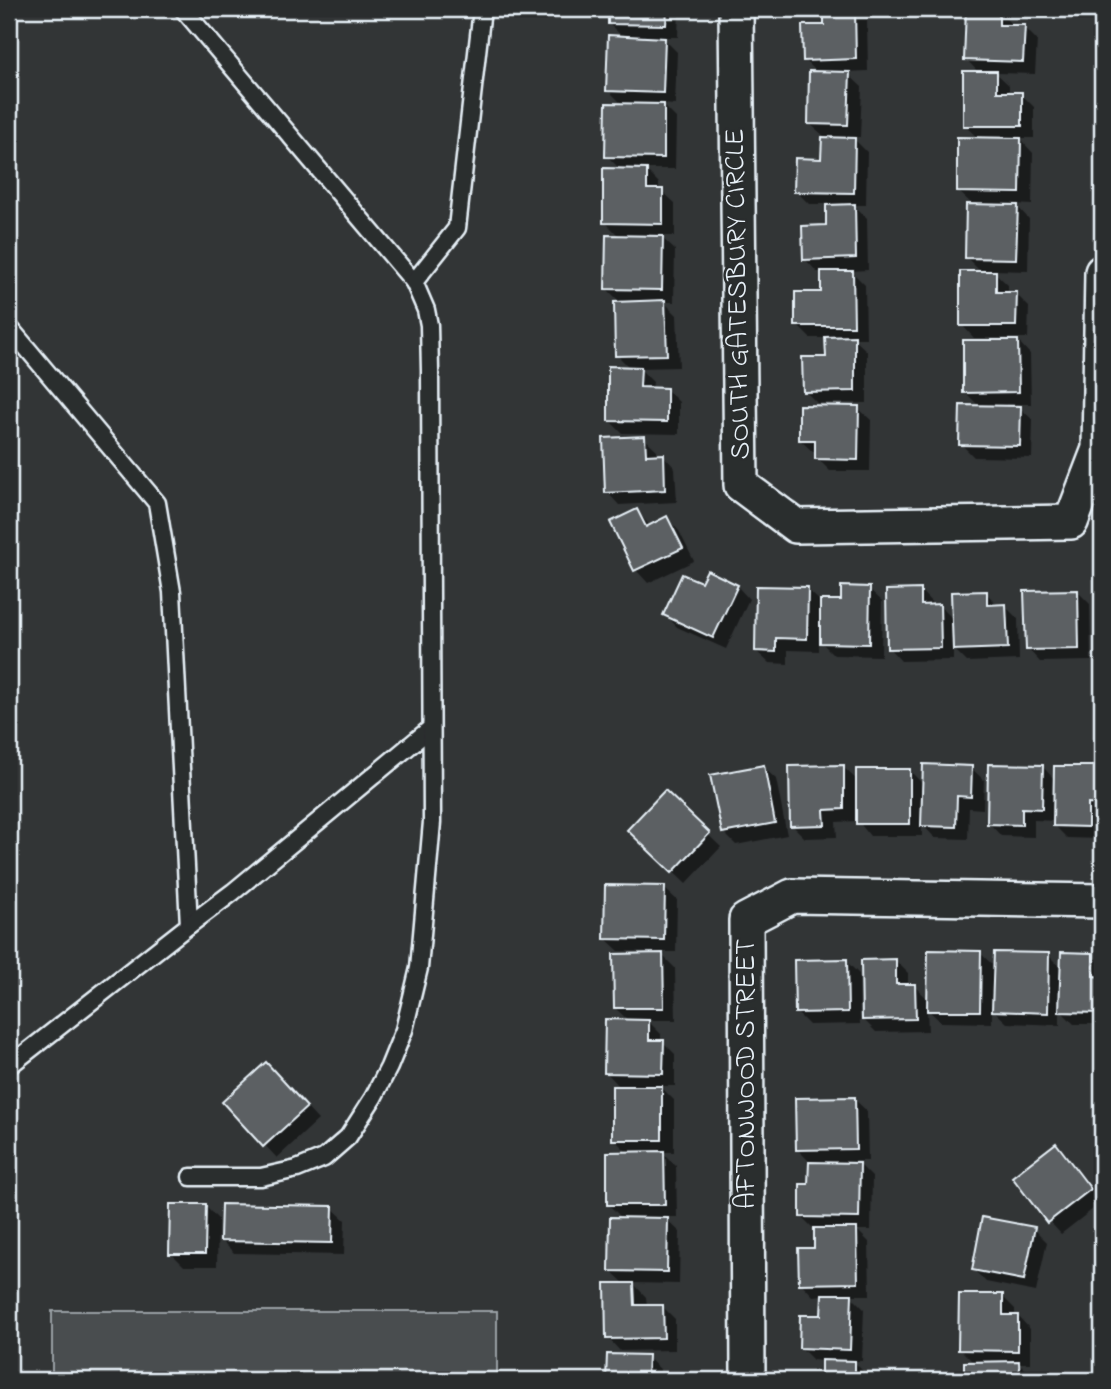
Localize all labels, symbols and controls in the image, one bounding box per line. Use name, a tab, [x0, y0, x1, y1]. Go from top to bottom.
street label: SOUTH GATESBURY CIRCLE	[716, 128, 762, 460]
street label: AFTONWOOD STREET	[727, 939, 768, 1209]

